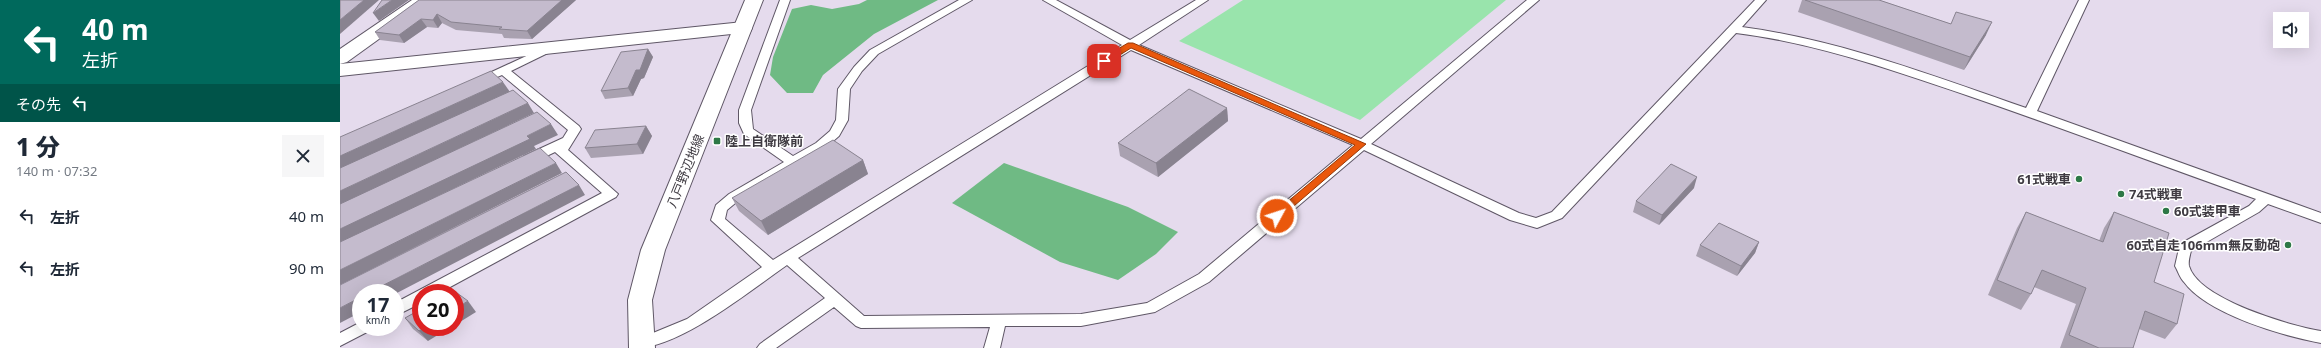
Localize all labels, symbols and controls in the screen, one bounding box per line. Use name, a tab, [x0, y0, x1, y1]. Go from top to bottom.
text: 40 m	[82, 10, 149, 48]
map controls	[2273, 12, 2309, 48]
button: sound	[2273, 12, 2309, 48]
icon: left	[16, 16, 68, 68]
pin	[1087, 44, 1121, 78]
text: 左折	[82, 48, 118, 72]
icon: arrive	[1093, 50, 1115, 72]
icon: left	[69, 92, 91, 114]
text: その先	[16, 94, 61, 114]
text: 1 分	[16, 130, 60, 163]
street label: 八戸野辺地線	[662, 131, 708, 211]
place label: 陸上自衛隊前	[725, 132, 803, 150]
button: close	[282, 135, 324, 177]
marker: 陸上自衛隊前	[712, 136, 722, 146]
text: 140 m · 07:32	[16, 162, 97, 180]
place label: 61式戦車	[2017, 170, 2071, 188]
marker: 61式戦車	[2074, 174, 2084, 184]
place label: 74式戦車	[2129, 185, 2183, 203]
marker: 74式戦車	[2116, 189, 2126, 199]
position arrow	[1256, 195, 1298, 237]
place label: 60式装甲車	[2174, 202, 2241, 220]
icon: left	[16, 205, 38, 227]
text: 40 m	[289, 206, 324, 226]
marker: 60式装甲車	[2161, 206, 2171, 216]
text: 左折	[50, 207, 80, 227]
place label: 60式自走106mm無反動砲	[2126, 236, 2280, 254]
marker: 60式自走106mm無反動砲	[2283, 240, 2293, 250]
icon: left	[16, 257, 38, 279]
text: 90 m	[289, 258, 324, 278]
text: 左折	[50, 259, 80, 279]
speed limit sign: 20	[412, 284, 464, 336]
text: 17	[367, 291, 389, 318]
text: km/h	[366, 313, 390, 327]

